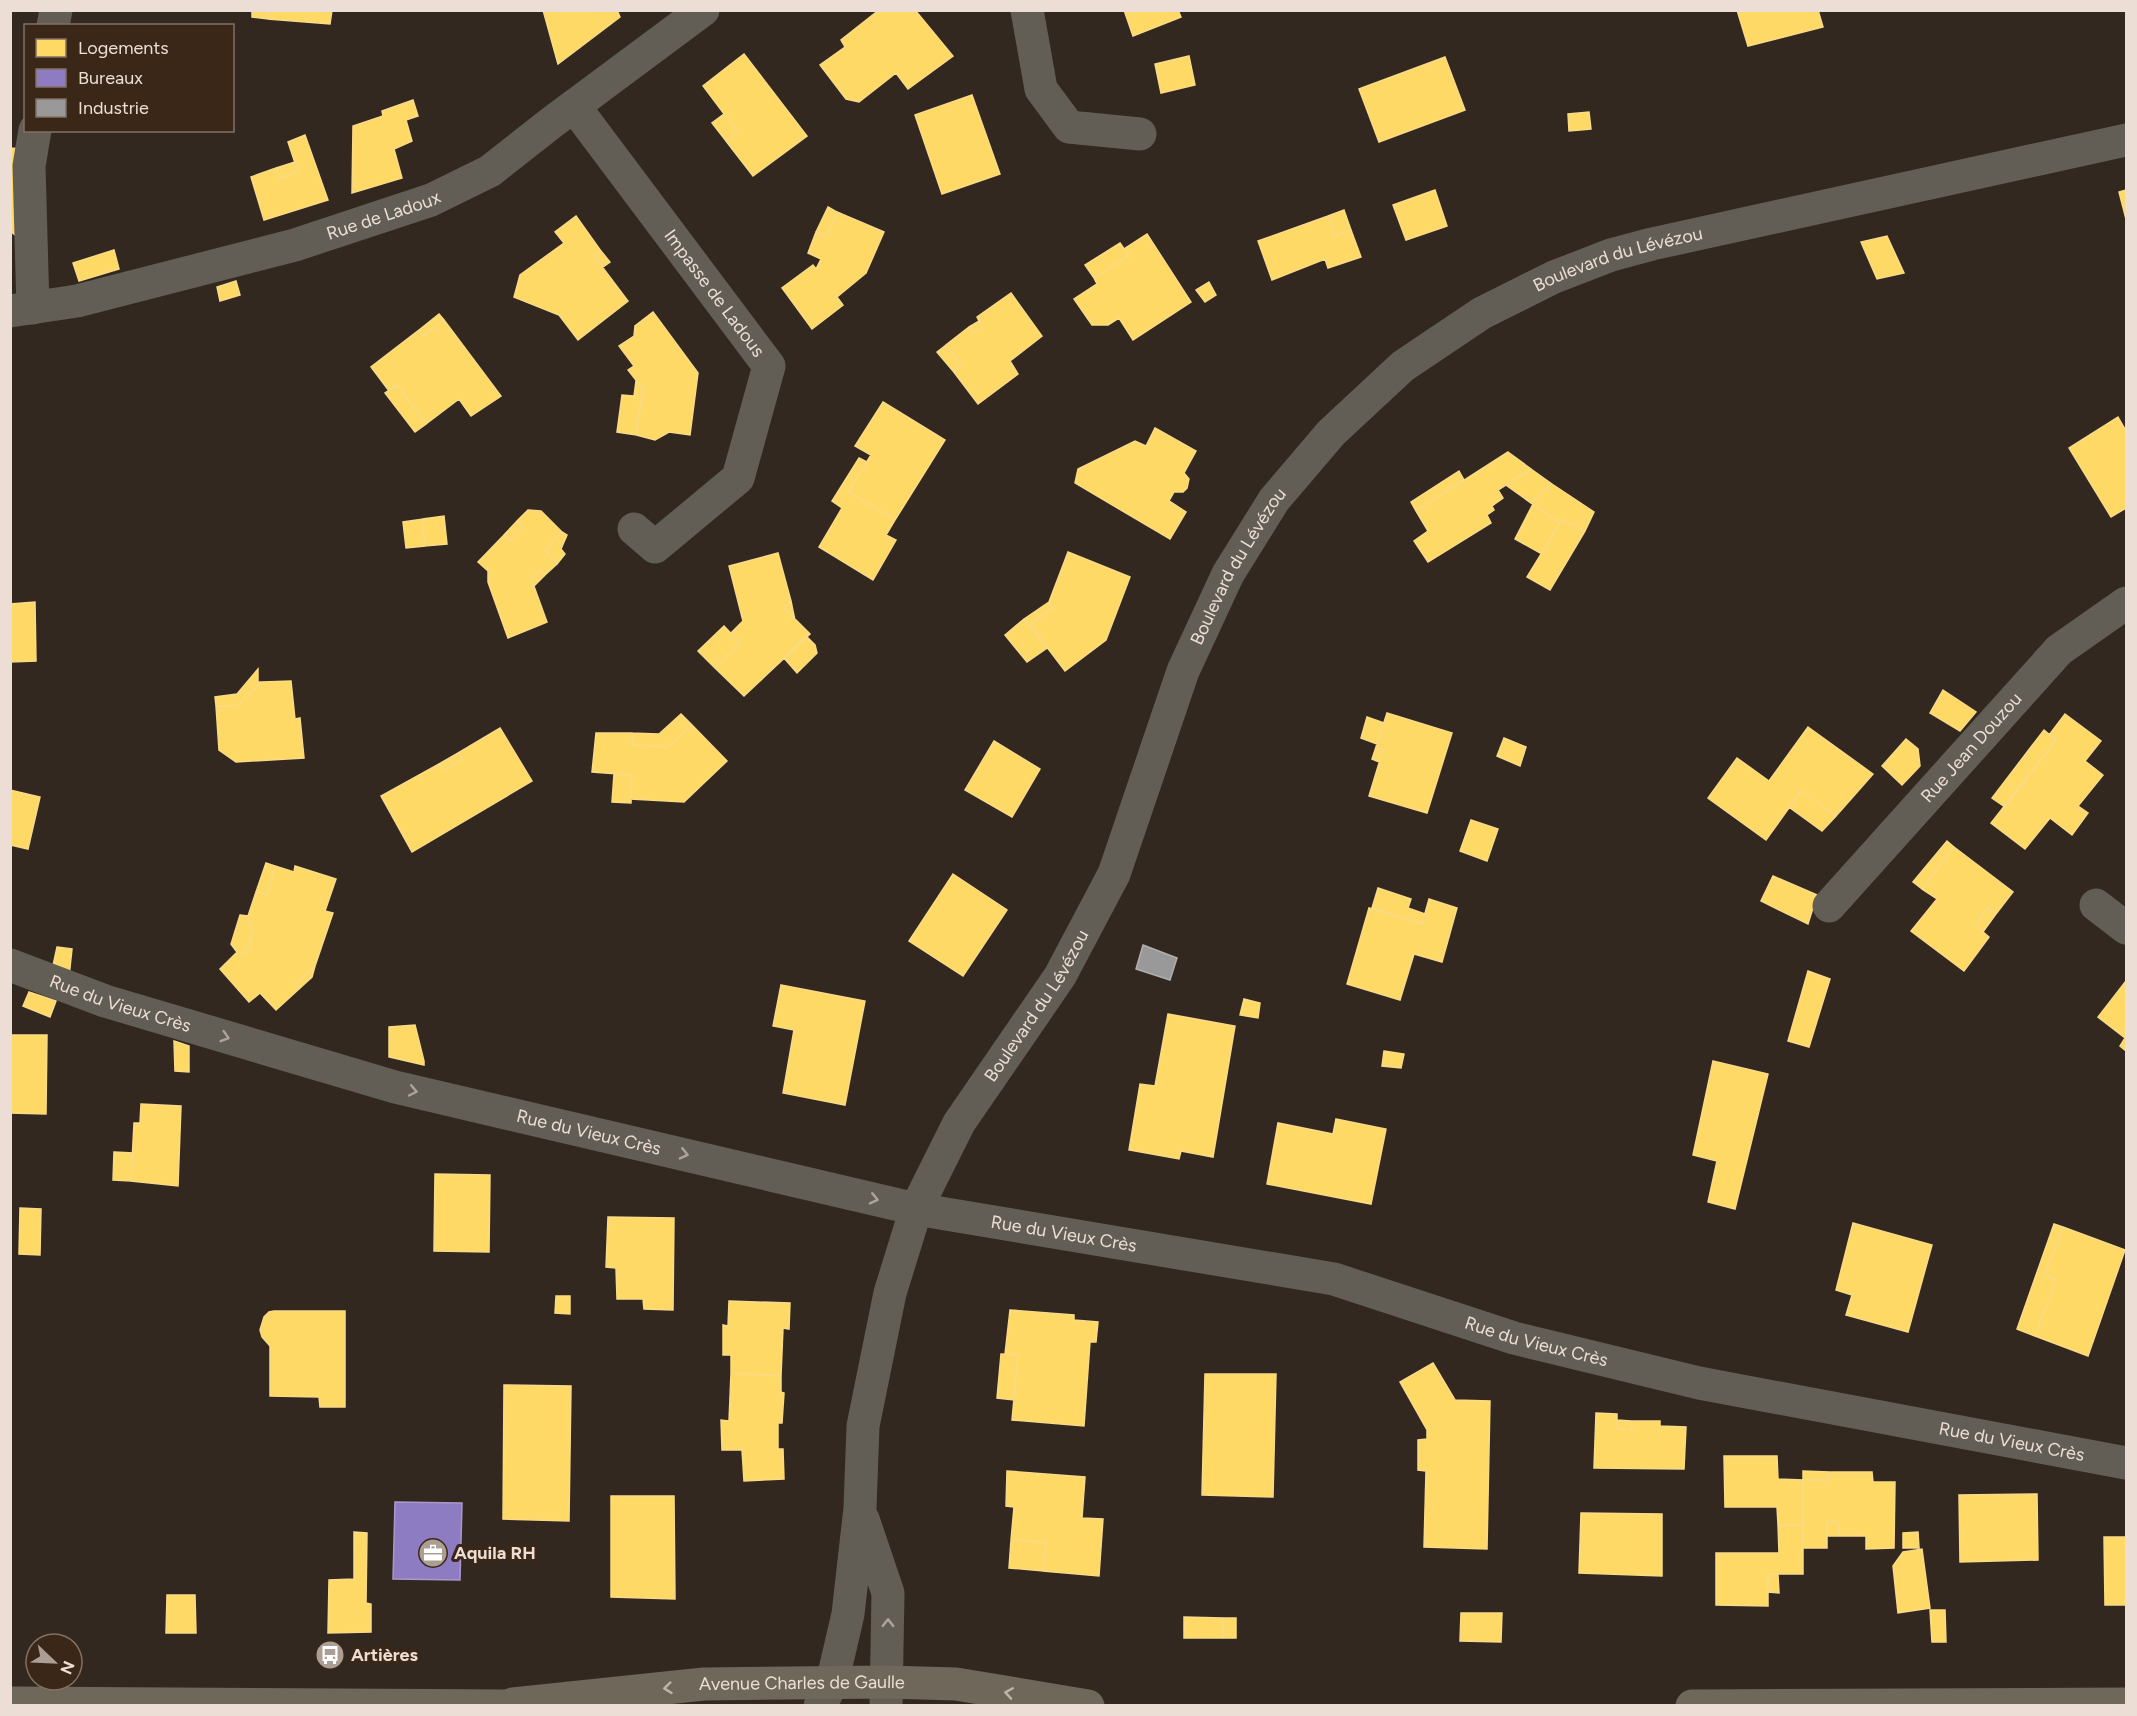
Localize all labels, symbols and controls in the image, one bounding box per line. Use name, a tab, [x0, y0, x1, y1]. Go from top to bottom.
legend	[24, 24, 234, 132]
text: Logements	[78, 37, 169, 59]
text: Bureaux	[78, 67, 143, 89]
text: Industrie	[78, 97, 149, 119]
street label: Rue de Ladoux	[324, 186, 445, 245]
street label: Boulevard du Lévézou	[1529, 222, 1705, 297]
street label: Impasse de Ladous	[659, 225, 769, 361]
street label: Boulevard du Lévézou	[1186, 483, 1291, 648]
street label: Rue Jean Douzou	[1916, 688, 2027, 807]
street label: Boulevard du Lévézou	[980, 926, 1093, 1086]
street label: Rue du Vieux Crès	[47, 970, 194, 1037]
one-way arrow	[219, 1030, 230, 1042]
one-way arrow	[407, 1084, 417, 1097]
street label: Rue du Vieux Crès	[514, 1105, 663, 1160]
one-way arrow	[679, 1147, 689, 1160]
one-way arrow	[869, 1191, 879, 1204]
street label: Rue du Vieux Crès	[989, 1211, 1138, 1257]
street label: Rue du Vieux Crès	[1462, 1312, 1610, 1371]
street label: Rue du Vieux Crès	[1937, 1417, 2086, 1466]
office icon: Aquila RH	[417, 1537, 449, 1569]
place label: Aquila RH	[454, 1542, 536, 1564]
one-way arrow	[882, 1619, 894, 1628]
north arrow	[24, 1632, 84, 1692]
bus stop icon: Artières	[314, 1639, 346, 1671]
place label: Artières	[351, 1644, 418, 1666]
text: N	[56, 1658, 79, 1677]
street label: Avenue Charles de Gaulle	[699, 1671, 905, 1695]
one-way arrow	[664, 1681, 673, 1694]
one-way arrow	[1005, 1687, 1015, 1700]

